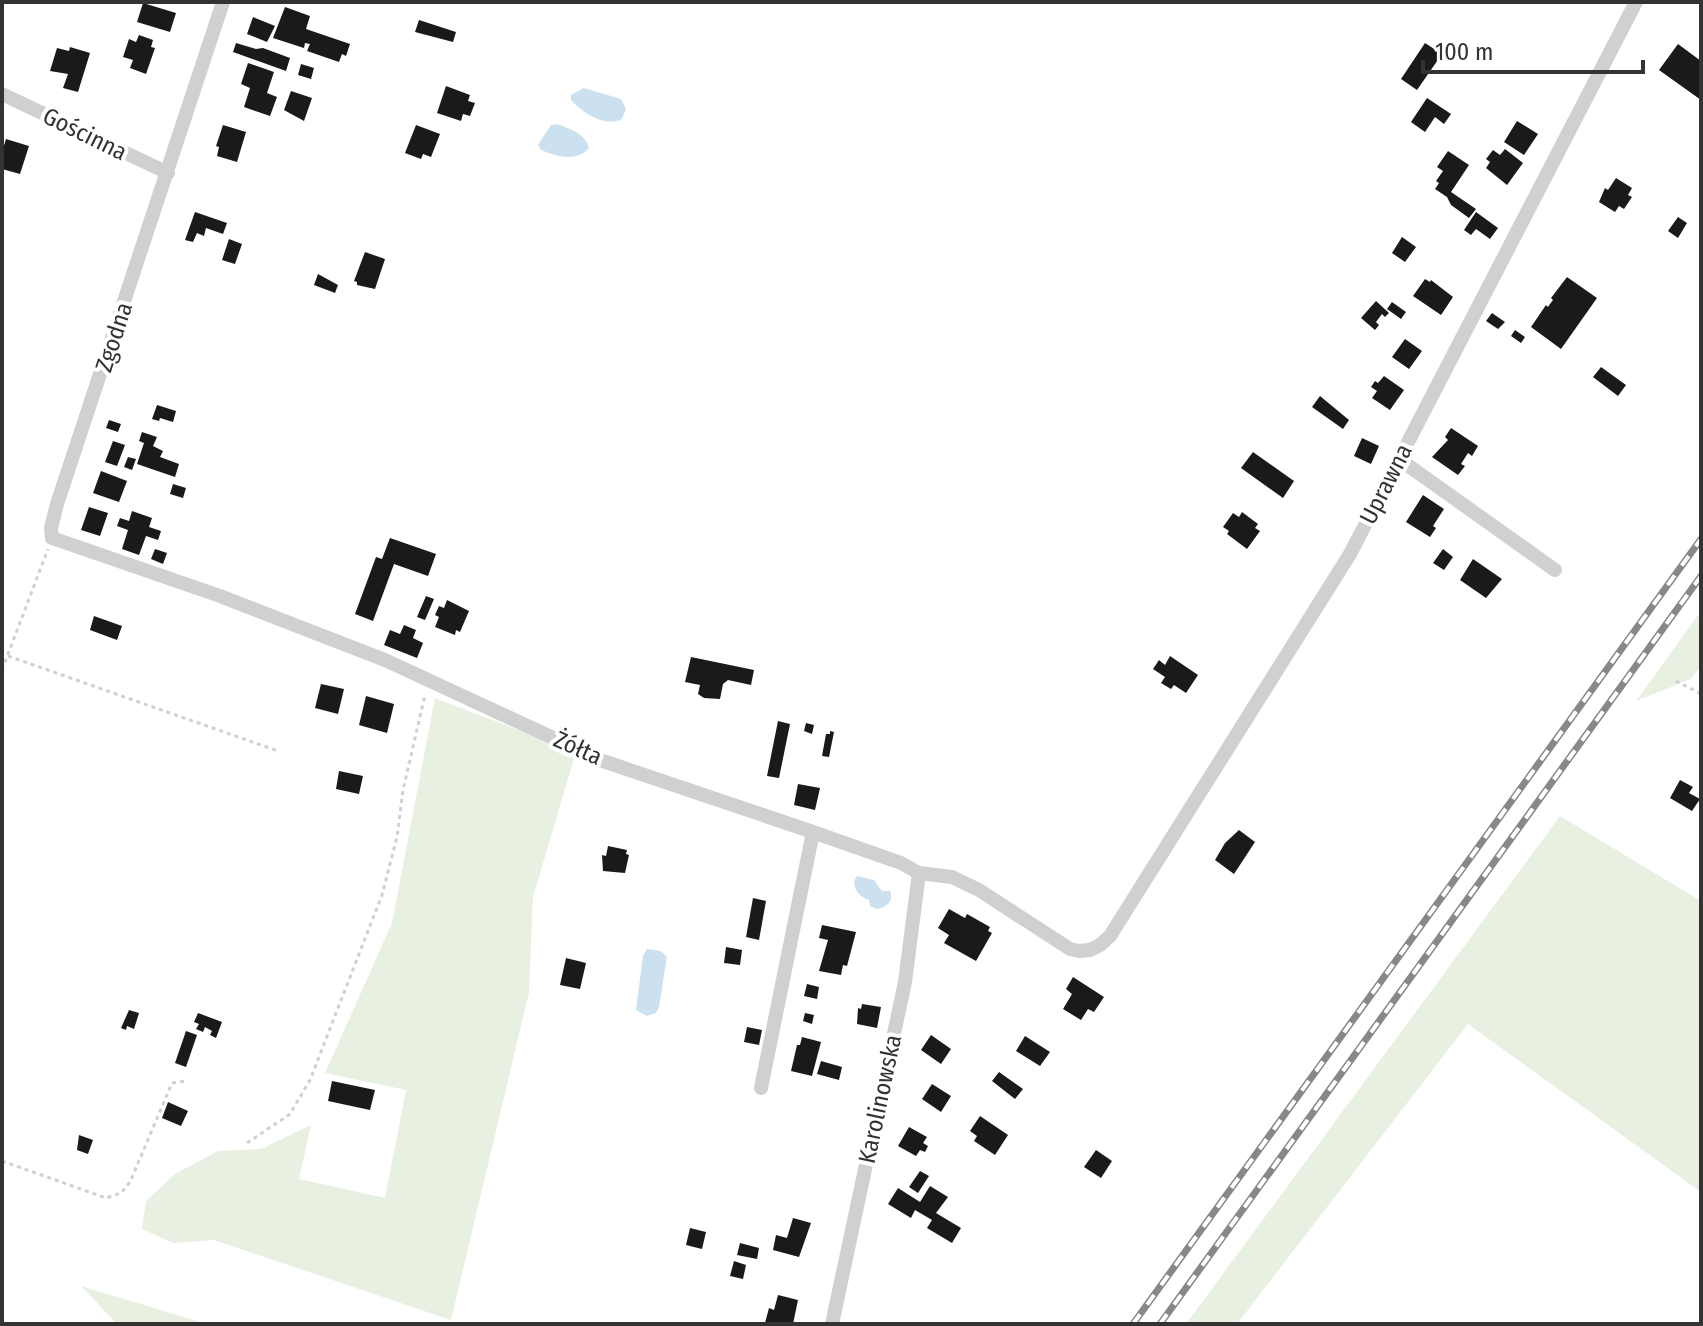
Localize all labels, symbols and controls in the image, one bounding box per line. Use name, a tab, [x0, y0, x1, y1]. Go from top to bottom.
scale bar	[1423, 24, 1643, 74]
text: 100 m	[1435, 38, 1493, 66]
street label: Gościnna	[38, 102, 132, 166]
street label: Zgodna	[90, 299, 138, 375]
street label: Uprawna	[1354, 439, 1418, 529]
street label: Żółta	[550, 725, 606, 771]
street label: Karolinowska	[853, 1032, 907, 1166]

